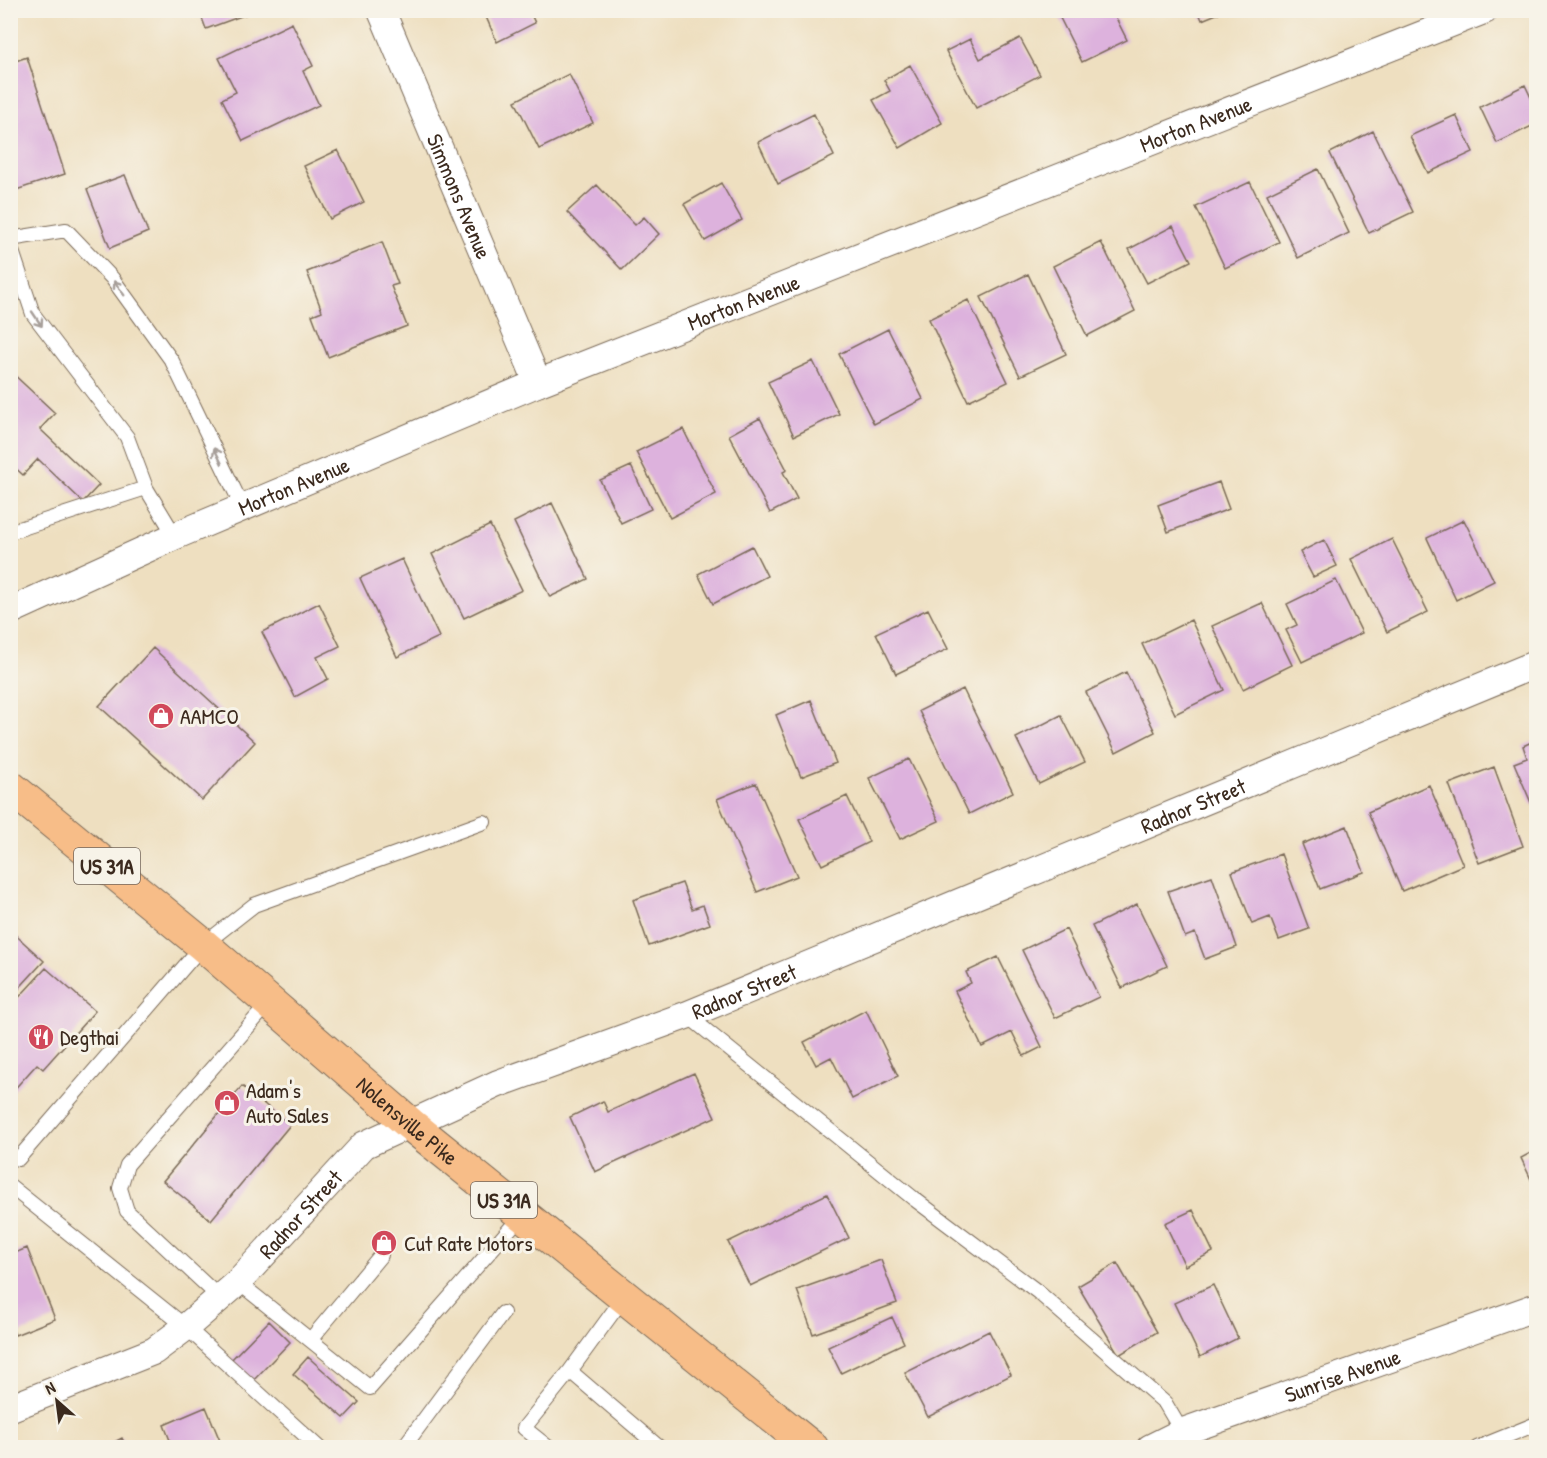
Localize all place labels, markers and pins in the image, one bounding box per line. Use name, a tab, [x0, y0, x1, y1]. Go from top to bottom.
shop icon: AAMCO	[146, 701, 176, 731]
place label: AAMCO	[180, 701, 239, 731]
restaurant icon: Degthai	[26, 1022, 56, 1052]
place label: Degthai	[60, 1022, 119, 1052]
place label: Adam's Auto Sales	[246, 1075, 329, 1130]
shop icon: Adam's Auto Sales	[212, 1088, 242, 1118]
shop icon: Cut Rate Motors	[369, 1228, 399, 1258]
place label: Cut Rate Motors	[404, 1228, 533, 1258]

